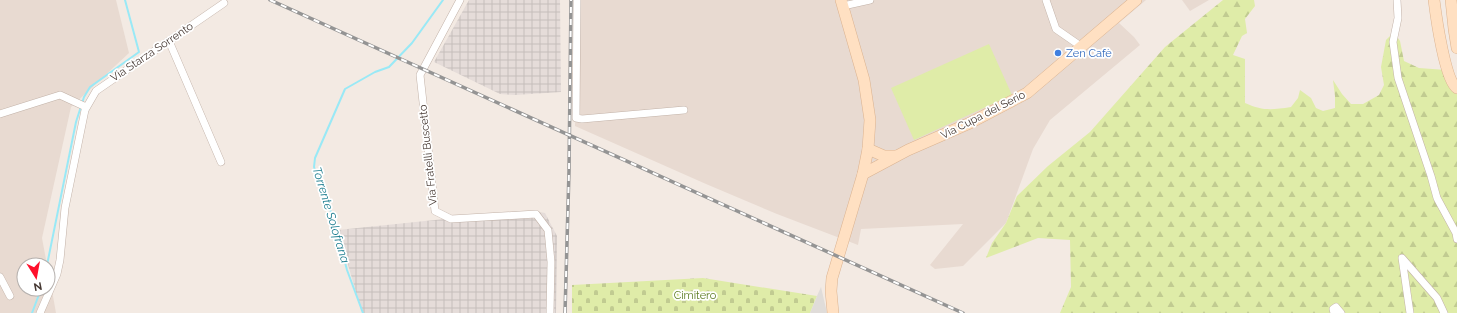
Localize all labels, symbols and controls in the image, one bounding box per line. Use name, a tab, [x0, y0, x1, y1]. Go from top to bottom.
street label: Via Starza Sorrento	[108, 19, 196, 84]
place label: Zen Cafè	[1066, 47, 1112, 60]
marker: Zen Cafè	[1053, 48, 1063, 58]
street label: Via Cupa del Serio	[939, 88, 1028, 142]
street label: Via Fratelli Buscetto	[416, 104, 440, 206]
water label: Torrente Solofrana	[310, 165, 352, 265]
north arrow	[16, 257, 56, 297]
text: N	[32, 279, 43, 294]
park label: Cimitero	[674, 289, 717, 302]

